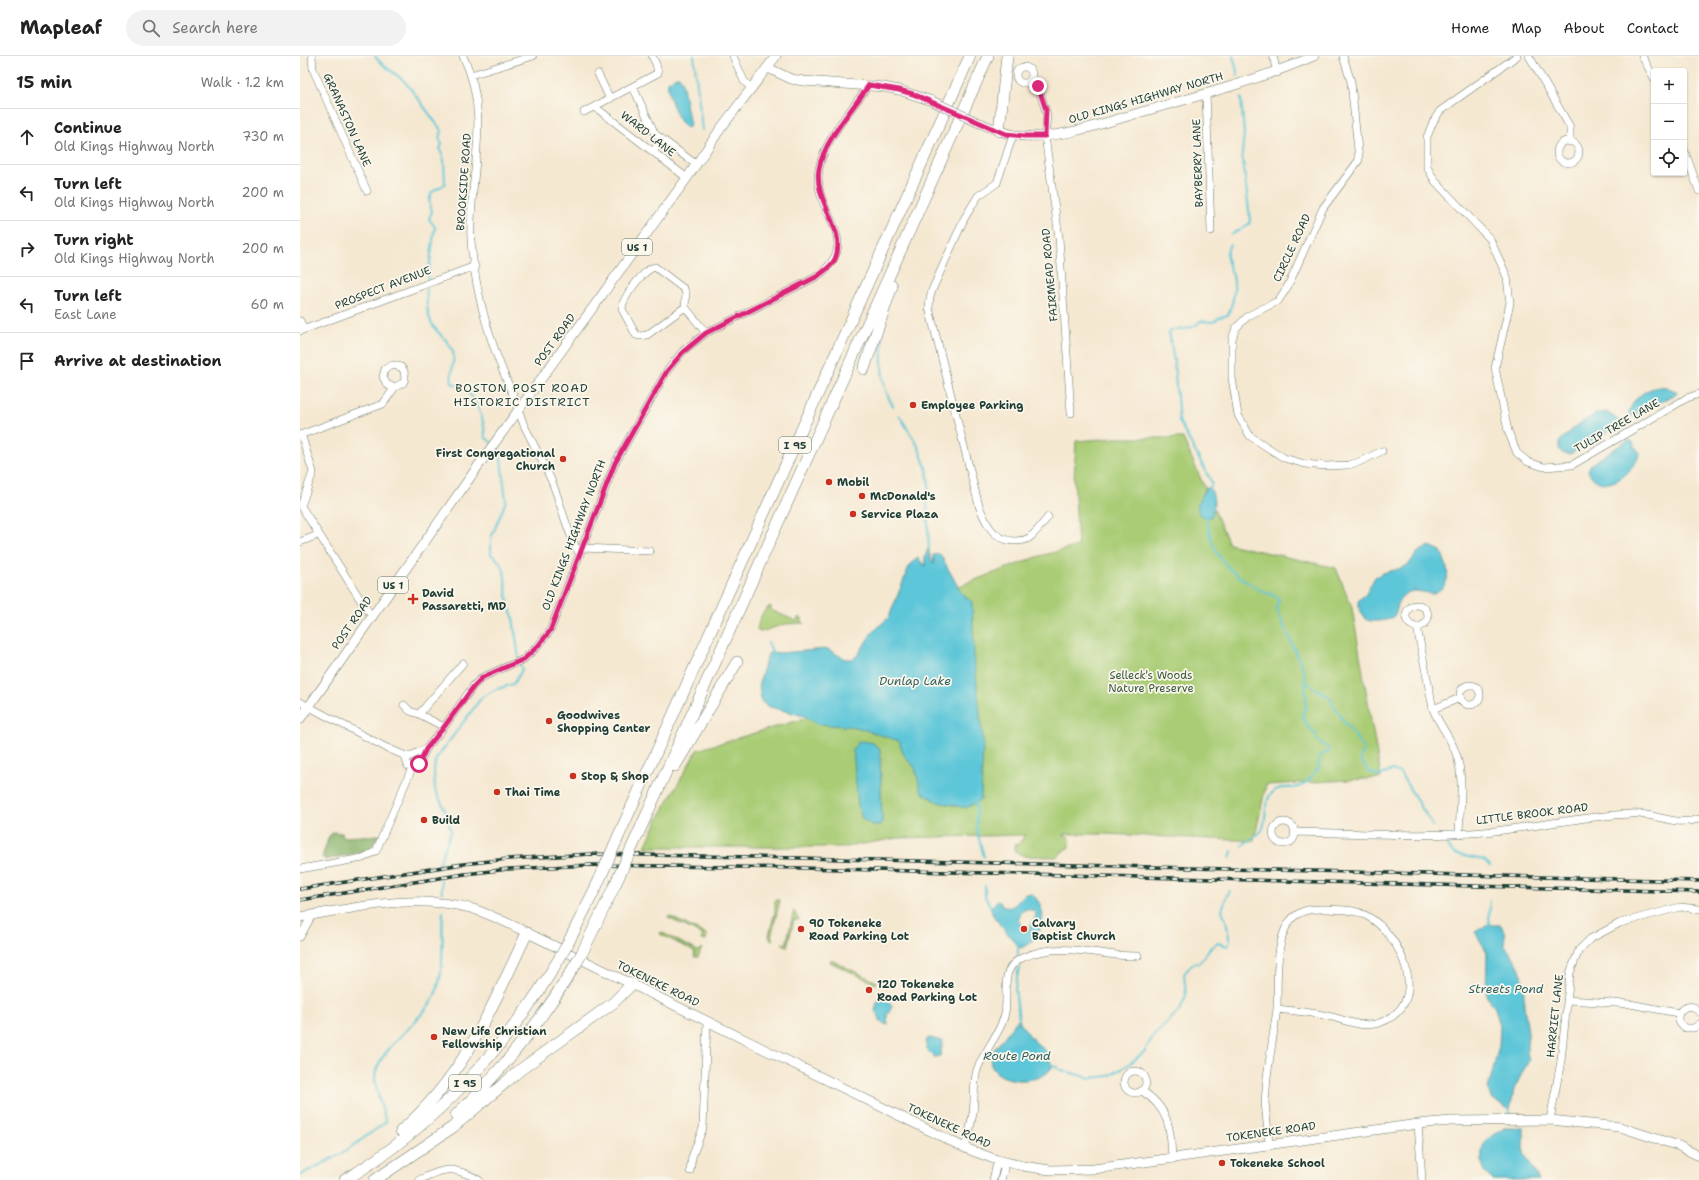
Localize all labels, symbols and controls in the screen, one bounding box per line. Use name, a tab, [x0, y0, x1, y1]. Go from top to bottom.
search box	[126, 10, 406, 46]
text: Mapleaf	[20, 15, 102, 40]
icon: search	[140, 17, 162, 39]
text: Search here	[172, 18, 258, 38]
text: Home	[1451, 19, 1490, 37]
text: Map	[1512, 19, 1542, 37]
text: About	[1564, 19, 1605, 37]
text: Contact	[1627, 19, 1679, 37]
map controls	[1651, 68, 1687, 176]
button: +	[1651, 68, 1687, 104]
street label: OLD KINGS HIGHWAY NORTH	[1067, 69, 1225, 127]
text: 15 min	[16, 71, 72, 93]
street label: GRANASTON LANE	[320, 71, 374, 169]
text: Walk · 1.2 km	[201, 74, 284, 91]
route end	[1029, 77, 1047, 95]
button: −	[1651, 104, 1687, 140]
street label: WARD LANE	[617, 108, 679, 160]
text: Continue	[54, 118, 122, 138]
street label: BAYBERRY LANE	[1189, 118, 1207, 208]
icon: ahead	[16, 126, 38, 148]
text: 730 m	[242, 128, 284, 145]
street label: BROOKSIDE ROAD	[453, 133, 475, 231]
text: Old Kings Highway North	[54, 138, 215, 155]
button: locate	[1651, 140, 1687, 176]
text: Turn left	[54, 174, 122, 194]
icon: left	[16, 182, 38, 204]
text: 200 m	[242, 184, 284, 201]
text: Old Kings Highway North	[54, 194, 215, 211]
street label: CIRCLE ROAD	[1270, 211, 1314, 285]
street label: FAIRMEAD ROAD	[1038, 228, 1062, 322]
text: Turn right	[54, 230, 134, 250]
icon: right	[16, 238, 38, 260]
road number: US 1	[622, 239, 652, 255]
text: 200 m	[242, 240, 284, 257]
text: Old Kings Highway North	[54, 250, 215, 267]
street label: PROSPECT AVENUE	[333, 263, 433, 313]
text: Turn left	[54, 286, 122, 306]
icon: left	[16, 294, 38, 316]
text: 60 m	[251, 296, 284, 313]
text: East Lane	[54, 306, 117, 323]
street label: POST ROAD	[531, 311, 579, 369]
icon: arrive	[16, 350, 38, 372]
text: Arrive at destination	[54, 351, 222, 371]
district label: BOSTON POST ROAD HISTORIC DISTRICT	[453, 380, 591, 410]
street label: TULIP TREE LANE	[1572, 395, 1663, 457]
place label: Employee Parking	[921, 398, 1023, 413]
marker: Employee Parking	[908, 400, 918, 410]
road number: I 95	[779, 437, 811, 453]
place label: First Congregational Church	[436, 446, 556, 474]
marker: First Congregational Church	[558, 454, 568, 464]
street label: OLD KINGS HIGHWAY NORTH	[538, 457, 610, 613]
place label: Mobil	[837, 475, 870, 490]
marker: Mobil	[824, 477, 834, 487]
place label: McDonald's	[870, 489, 936, 504]
marker: McDonald's	[857, 491, 867, 501]
place label: Service Plaza	[861, 507, 939, 522]
marker: Service Plaza	[848, 509, 858, 519]
road number: US 1	[378, 577, 408, 593]
place label: David Passaretti, MD	[422, 586, 507, 614]
marker: David Passaretti, MD	[407, 593, 419, 605]
street label: POST ROAD	[328, 594, 376, 652]
park label: Selleck's Woods Nature Preserve	[1108, 668, 1194, 696]
water label: Dunlap Lake	[879, 673, 951, 689]
place label: Goodwives Shopping Center	[557, 708, 651, 736]
marker: Goodwives Shopping Center	[544, 716, 554, 726]
route start	[410, 755, 428, 773]
place label: Stop & Shop	[581, 769, 649, 784]
marker: Stop & Shop	[568, 771, 578, 781]
place label: Thai Time	[505, 785, 561, 800]
marker: Thai Time	[492, 787, 502, 797]
street label: LITTLE BROOK ROAD	[1475, 800, 1589, 828]
place label: Build	[432, 813, 461, 828]
marker: Build	[419, 815, 429, 825]
place label: 90 Tokeneke Road Parking Lot	[809, 916, 910, 944]
place label: Calvary Baptist Church	[1032, 916, 1116, 944]
marker: 90 Tokeneke Road Parking Lot	[796, 924, 806, 934]
marker: Calvary Baptist Church	[1019, 924, 1029, 934]
street label: TOKENEKE ROAD	[614, 957, 702, 1011]
street label: HARRIET LANE	[1543, 973, 1567, 1058]
place label: 120 Tokeneke Road Parking Lot	[877, 977, 978, 1005]
water label: Streets Pond	[1468, 981, 1544, 997]
marker: 120 Tokeneke Road Parking Lot	[864, 985, 874, 995]
place label: New Life Christian Fellowship	[442, 1024, 547, 1052]
marker: New Life Christian Fellowship	[429, 1032, 439, 1042]
water label: Route Pond	[983, 1048, 1051, 1064]
road number: I 95	[449, 1075, 481, 1091]
street label: TOKENEKE ROAD	[905, 1100, 993, 1152]
street label: TOKENEKE ROAD	[1225, 1118, 1317, 1146]
place label: Tokeneke School	[1230, 1156, 1325, 1171]
marker: Tokeneke School	[1217, 1158, 1227, 1168]

